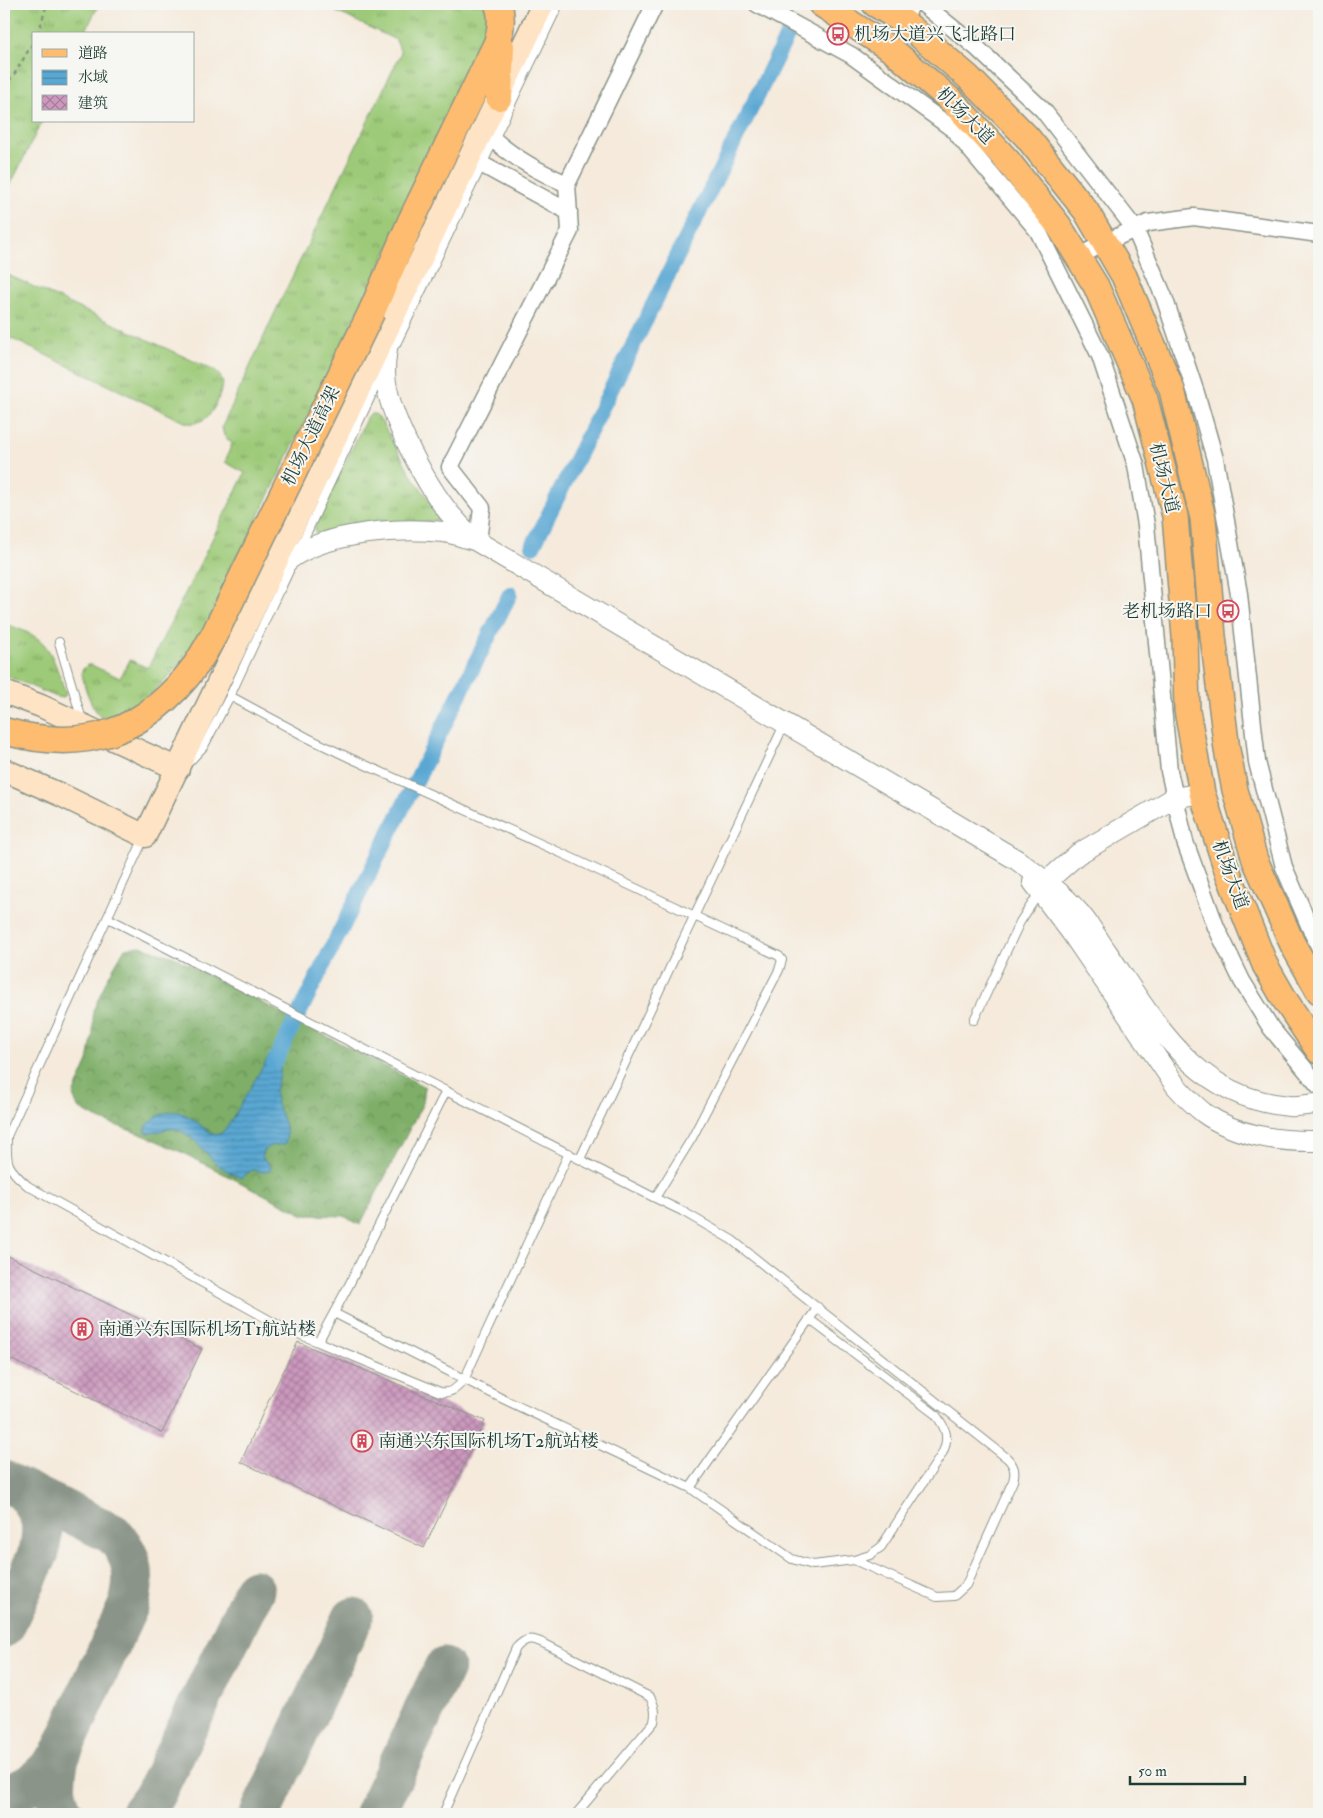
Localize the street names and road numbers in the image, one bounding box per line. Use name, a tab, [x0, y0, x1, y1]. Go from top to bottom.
street label: 机场大道	[931, 82, 999, 150]
street label: 机场大道高架	[277, 382, 345, 490]
street label: 机场大道	[1144, 440, 1184, 516]
street label: 机场大道	[1207, 837, 1253, 913]

